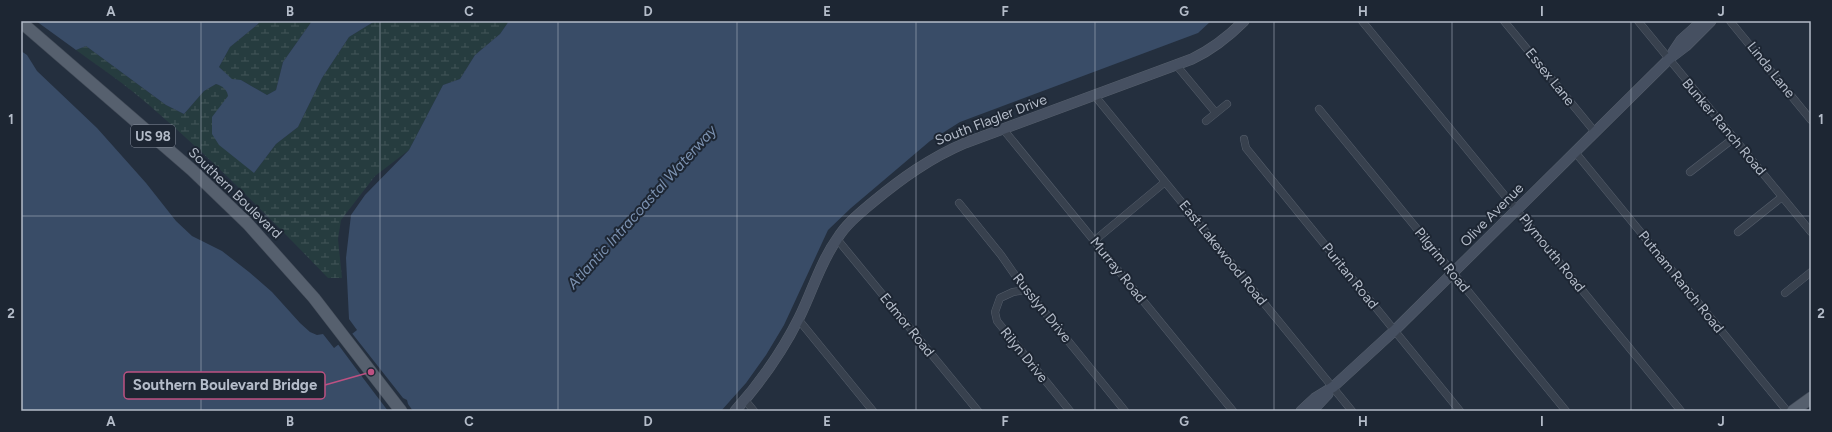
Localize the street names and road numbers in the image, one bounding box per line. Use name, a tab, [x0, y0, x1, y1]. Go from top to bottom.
street label: Linda Lane	[1743, 39, 1799, 102]
street label: Essex Lane	[1522, 45, 1579, 109]
street label: Bunker Ranch Road	[1678, 75, 1770, 179]
street label: South Flagler Drive	[933, 91, 1050, 149]
road number: US 98	[131, 125, 175, 147]
street label: Southern Boulevard	[185, 144, 285, 242]
street label: Olive Avenue	[1457, 179, 1528, 250]
street label: East Lakewood Road	[1175, 197, 1271, 309]
street label: Plymouth Road	[1515, 211, 1589, 295]
street label: Pilgrim Road	[1411, 224, 1473, 296]
street label: Putnam Ranch Road	[1635, 228, 1727, 336]
street label: Murray Road	[1086, 234, 1150, 306]
street label: Puritan Road	[1318, 240, 1382, 312]
street label: Russlyn Drive	[1009, 270, 1075, 346]
street label: Edmor Road	[876, 290, 938, 360]
street label: Rilyn Drive	[997, 324, 1052, 386]

